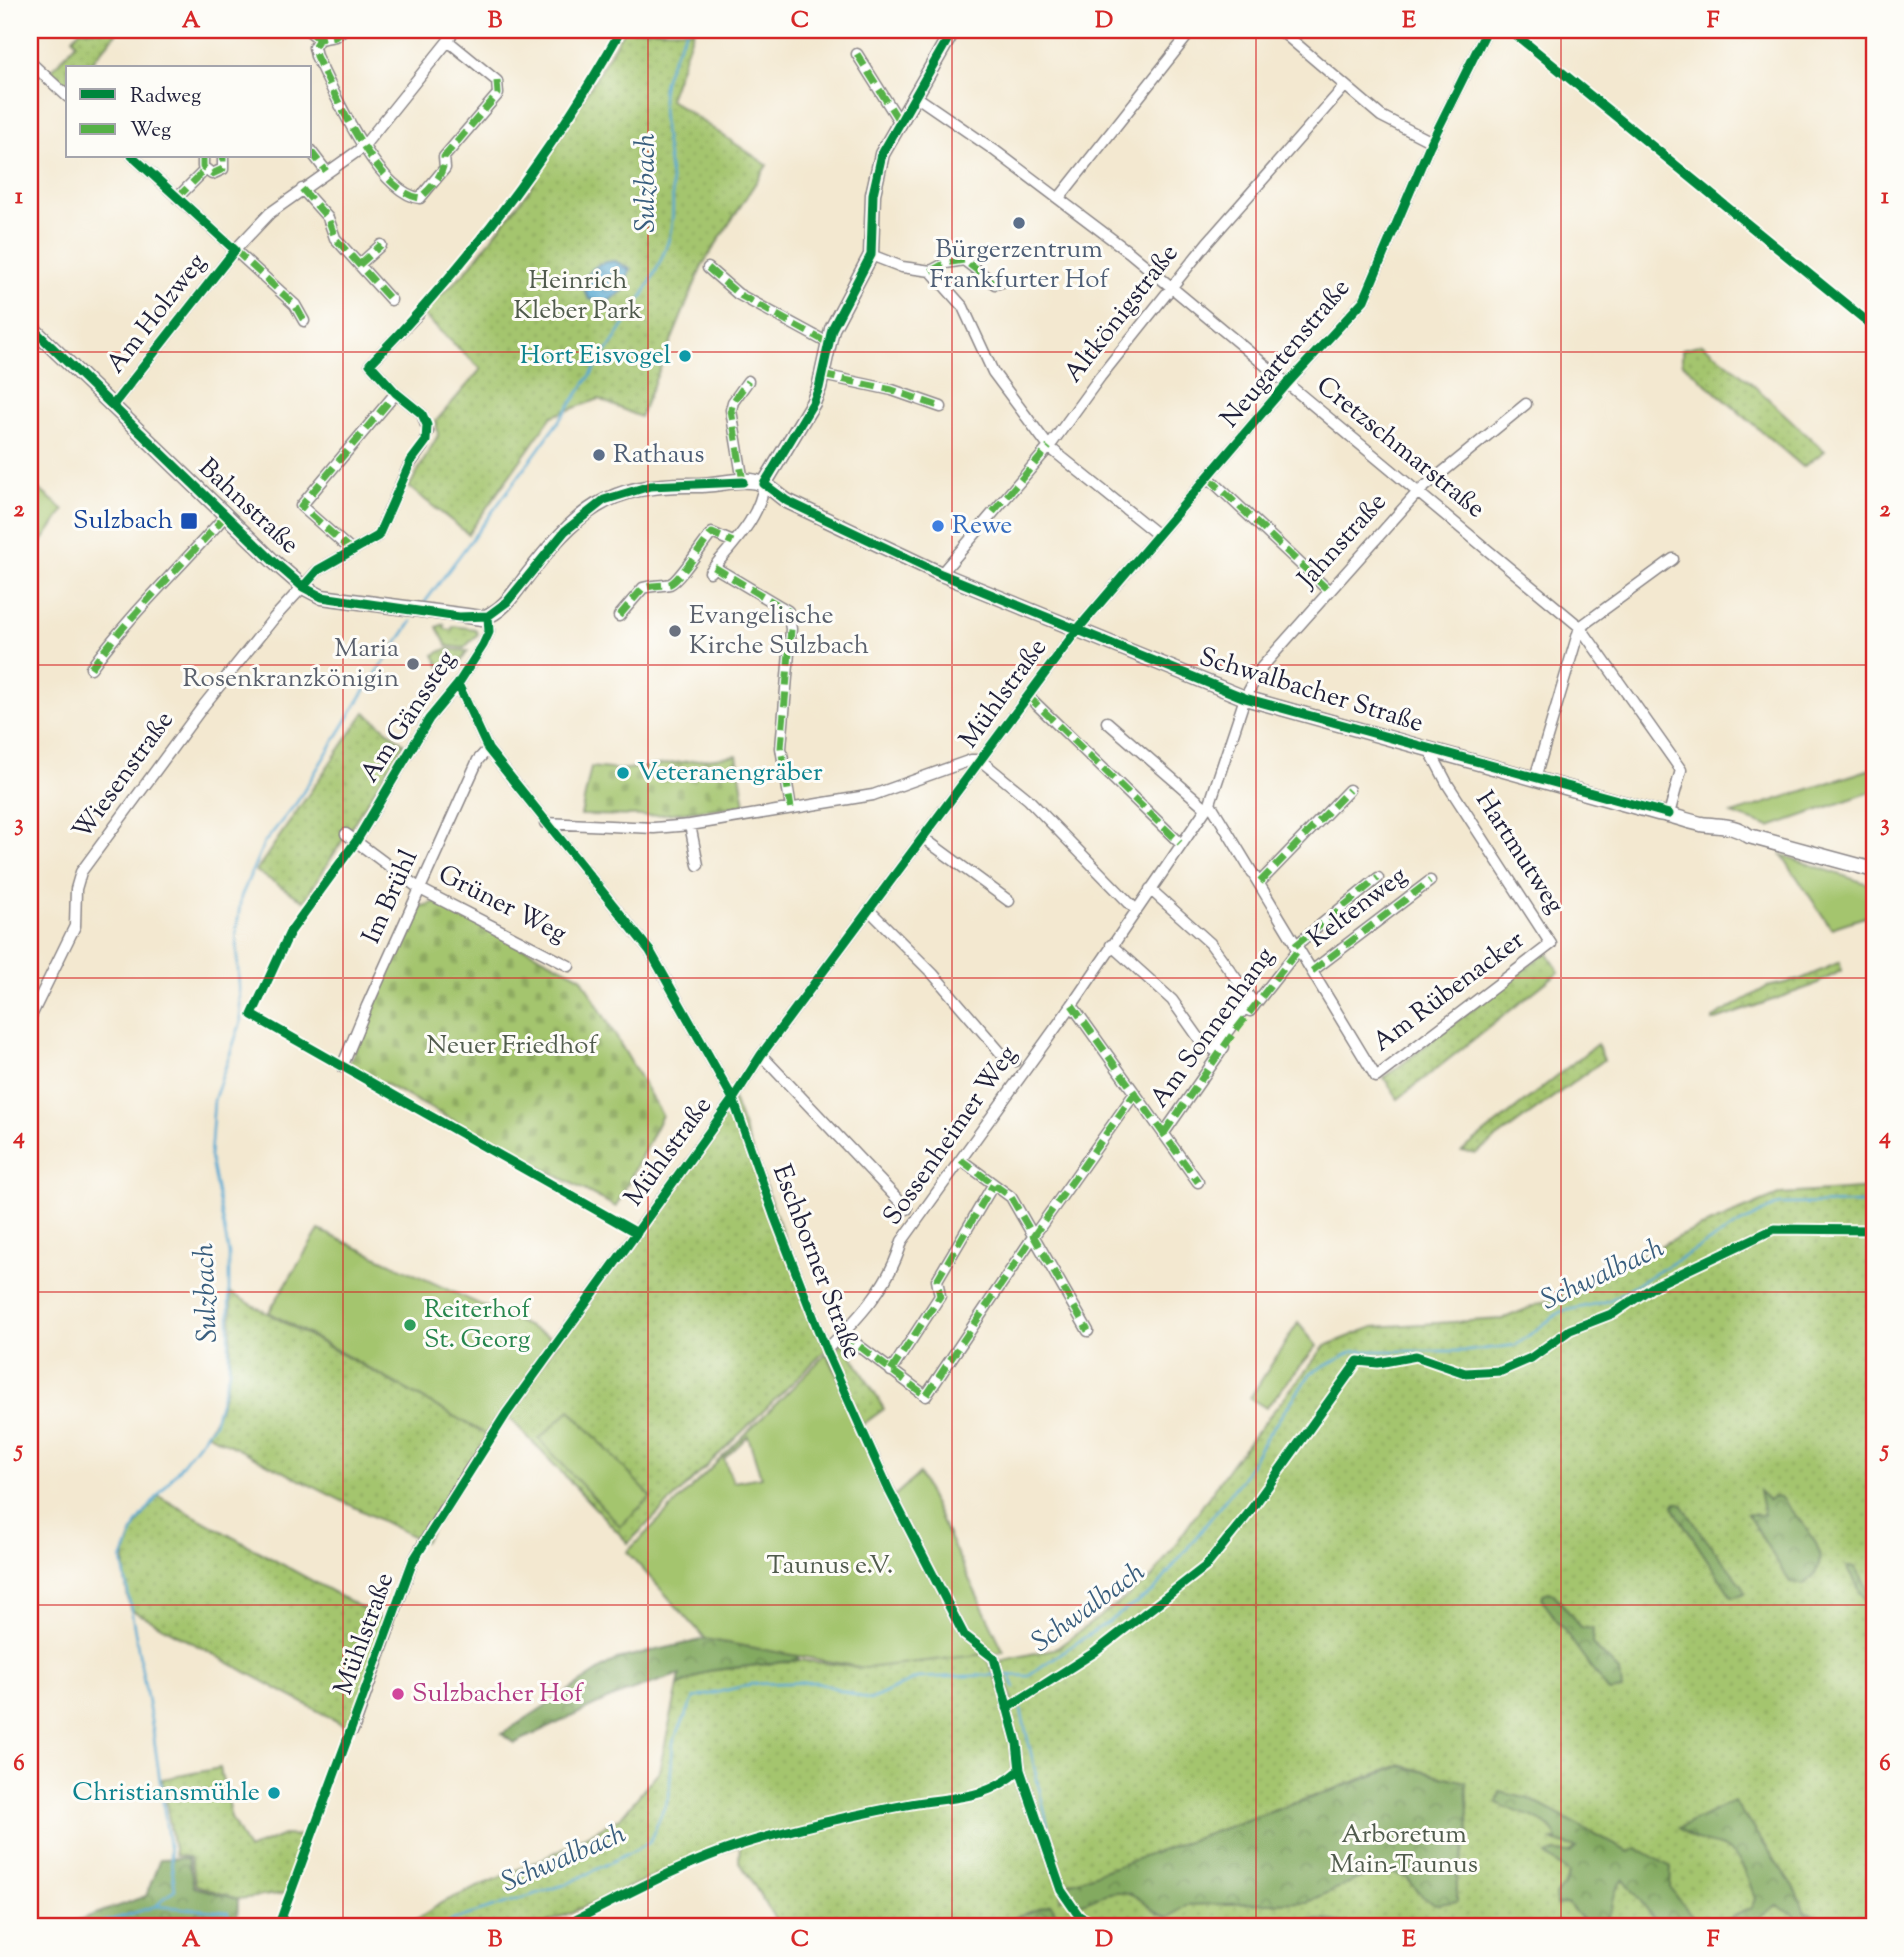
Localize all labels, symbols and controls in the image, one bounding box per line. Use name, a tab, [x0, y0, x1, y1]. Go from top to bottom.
text: A	[182, 5, 201, 38]
text: B	[488, 5, 503, 38]
text: C	[791, 5, 809, 38]
text: D	[1095, 5, 1113, 38]
text: E	[1402, 5, 1416, 38]
text: F	[1707, 5, 1720, 38]
legend	[66, 66, 312, 158]
text: Radweg	[130, 82, 201, 112]
text: Weg	[130, 116, 171, 146]
water label: Sulzbach	[627, 133, 667, 233]
text: 1	[15, 181, 23, 214]
text: 1	[1881, 181, 1889, 214]
marker: Bürgerzentrum Frankfurter Hof	[1011, 215, 1027, 231]
place label: Bürgerzentrum Frankfurter Hof	[929, 232, 1110, 299]
street label: Altkönigstraße	[1056, 237, 1188, 391]
street label: Am Holzweg	[98, 246, 216, 382]
park label: Heinrich Kleber Park	[513, 263, 643, 330]
street label: Neugartenstraße	[1213, 271, 1359, 437]
place label: Hort Eisvogel	[520, 338, 671, 375]
marker: Hort Eisvogel	[677, 348, 693, 364]
street label: Cretzschmarstraße	[1308, 368, 1492, 528]
place label: Rathaus	[613, 437, 704, 474]
marker: Rathaus	[591, 447, 607, 463]
street label: Bahnstraße	[189, 451, 307, 563]
street label: Jahnstraße	[1289, 485, 1396, 598]
text: 2	[14, 494, 25, 527]
text: 2	[1880, 494, 1891, 527]
place label: Sulzbach	[73, 503, 173, 540]
place label: Rewe	[952, 508, 1012, 545]
marker: Sulzbach	[179, 511, 199, 531]
marker: Rewe	[930, 518, 946, 534]
place label: Evangelische Kirche Sulzbach	[689, 598, 869, 665]
marker: Evangelische Kirche Sulzbach	[667, 623, 683, 639]
place label: Maria Rosenkranzkönigin	[183, 631, 399, 698]
street label: Mühlstraße	[952, 631, 1056, 757]
street label: Schwalbacher Straße	[1194, 639, 1428, 743]
street label: Am Gänssteg	[352, 644, 466, 790]
marker: Maria Rosenkranzkönigin	[405, 656, 421, 672]
street label: Wiesenstraße	[65, 704, 183, 848]
place label: Veteranengräber	[637, 755, 823, 792]
marker: Veteranengräber	[615, 765, 631, 781]
street label: Hartmutweg	[1466, 784, 1572, 922]
text: 3	[14, 808, 24, 841]
text: 3	[1880, 808, 1890, 841]
street label: Im Brühl	[354, 844, 428, 950]
street label: Grüner Weg	[431, 857, 573, 953]
street label: Keltenweg	[1301, 858, 1415, 958]
street label: Am Rübenacker	[1365, 923, 1533, 1061]
street label: Am Sonnenhang	[1142, 940, 1284, 1116]
park label: Neuer Friedhof	[427, 1028, 598, 1065]
street label: Sossenheimer Weg	[875, 1039, 1027, 1233]
street label: Mühlstraße	[617, 1089, 721, 1215]
text: 4	[12, 1121, 25, 1154]
text: 4	[1878, 1121, 1891, 1154]
street label: Eschborner Straße	[762, 1160, 870, 1364]
water label: Schwalbach	[1535, 1229, 1671, 1321]
water label: Sulzbach	[185, 1242, 229, 1343]
place label: Reiterhof St. Georg	[424, 1292, 531, 1359]
marker: Reiterhof St. Georg	[402, 1317, 418, 1333]
text: 5	[13, 1434, 23, 1467]
text: 5	[1879, 1434, 1889, 1467]
park label: Taunus e.V.	[767, 1548, 893, 1585]
water label: Schwalbach	[1024, 1553, 1154, 1663]
street label: Mühlstraße	[326, 1568, 404, 1700]
place label: Sulzbacher Hof	[412, 1676, 584, 1713]
marker: Sulzbacher Hof	[390, 1686, 406, 1702]
text: 6	[13, 1748, 25, 1781]
text: 6	[1879, 1748, 1891, 1781]
place label: Christiansmühle	[72, 1775, 260, 1812]
marker: Christiansmühle	[266, 1785, 282, 1801]
water label: Schwalbach	[496, 1815, 633, 1903]
park label: Arboretum Main-Taunus	[1330, 1817, 1478, 1884]
text: A	[182, 1924, 201, 1957]
text: B	[488, 1924, 503, 1957]
text: C	[791, 1924, 809, 1957]
text: D	[1095, 1924, 1113, 1957]
text: E	[1402, 1924, 1416, 1957]
text: F	[1707, 1924, 1720, 1957]

